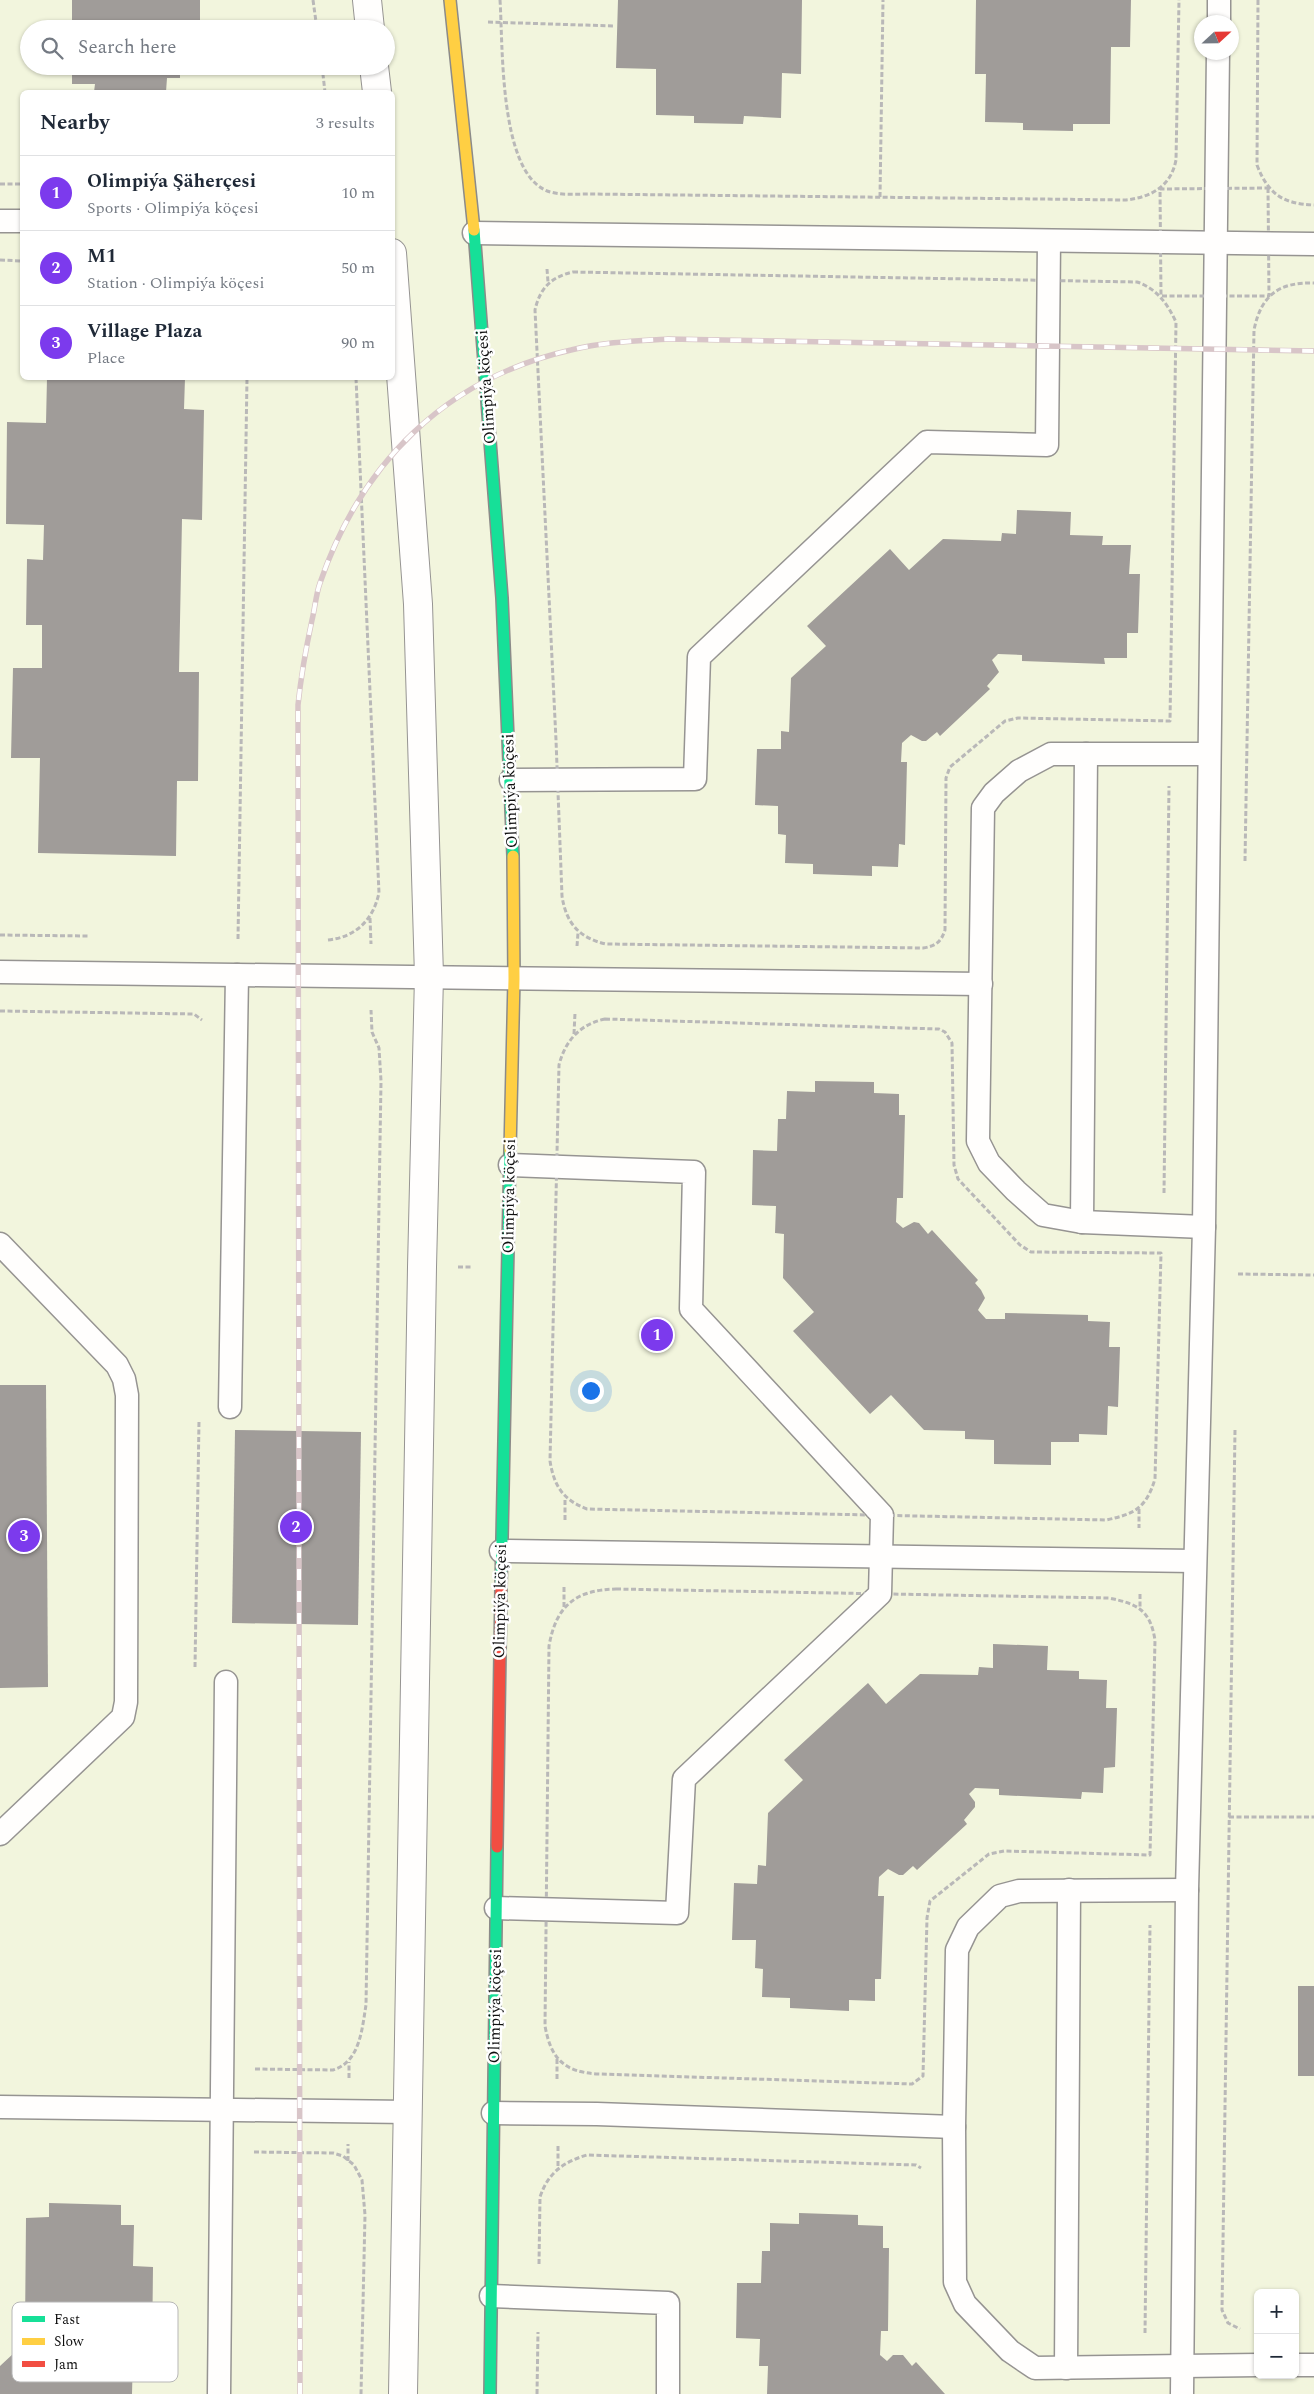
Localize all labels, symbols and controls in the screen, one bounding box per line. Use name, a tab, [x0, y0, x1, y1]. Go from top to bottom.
north arrow	[1194, 15, 1239, 60]
search box	[20, 20, 395, 75]
text: Search here	[78, 33, 177, 62]
icon: search	[38, 34, 66, 62]
text: Nearby	[40, 107, 110, 139]
text: 3 results	[316, 111, 375, 135]
text: Olimpiýa Şäherçesi	[87, 167, 256, 196]
text: 1	[52, 181, 60, 205]
text: 10 m	[341, 181, 375, 205]
text: Sports · Olimpiýa köçesi	[87, 196, 259, 220]
text: M1	[87, 242, 117, 271]
text: 2	[52, 256, 60, 280]
text: 50 m	[341, 256, 375, 280]
text: Station · Olimpiýa köçesi	[87, 271, 264, 295]
text: Village Plaza	[87, 317, 202, 346]
street label: Olimpiýa köçesi	[470, 329, 502, 445]
text: 3	[52, 331, 60, 355]
text: 90 m	[341, 331, 375, 355]
text: Place	[87, 346, 125, 370]
street label: Olimpiýa köçesi	[496, 733, 524, 849]
street label: Olimpiýa köçesi	[496, 1138, 522, 1254]
pin: 1	[641, 1316, 673, 1354]
your location	[578, 1378, 604, 1404]
pin: 2	[280, 1508, 312, 1546]
pin: 3	[8, 1517, 40, 1555]
street label: Olimpiýa köçesi	[487, 1543, 513, 1659]
street label: Olimpiýa köçesi	[482, 1948, 508, 2064]
map controls	[1254, 2289, 1299, 2379]
button: +	[1254, 2289, 1299, 2334]
legend	[12, 2302, 178, 2382]
text: Fast	[54, 2309, 80, 2330]
text: Slow	[54, 2331, 84, 2352]
button: −	[1254, 2334, 1299, 2379]
text: Jam	[54, 2354, 78, 2375]

